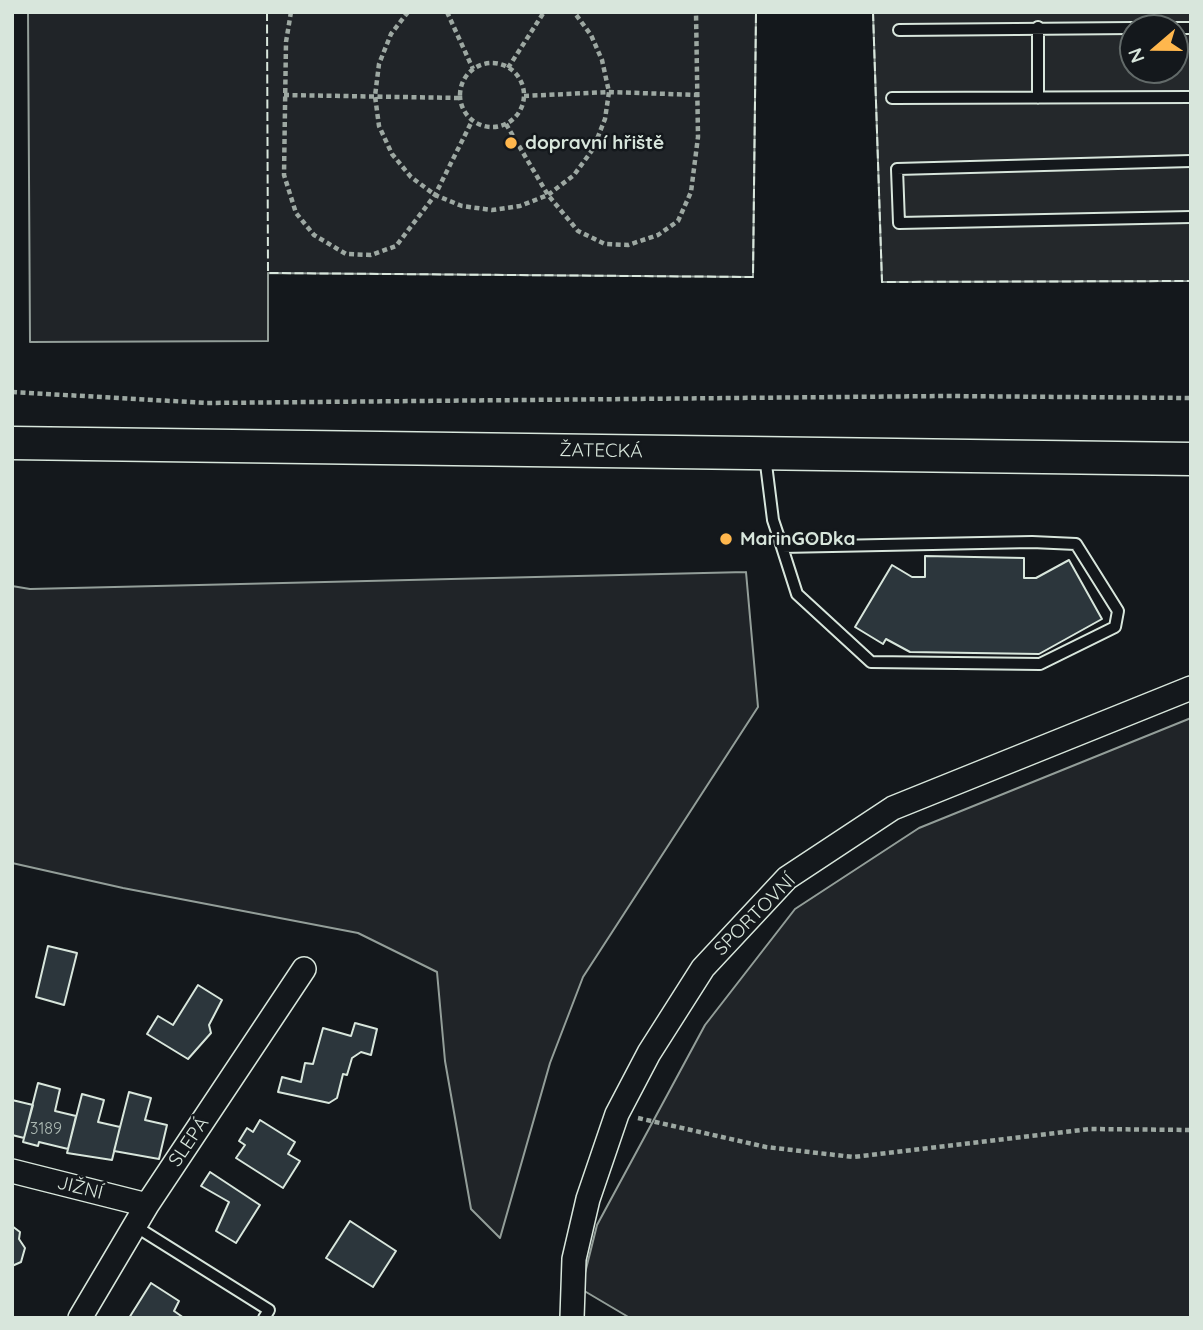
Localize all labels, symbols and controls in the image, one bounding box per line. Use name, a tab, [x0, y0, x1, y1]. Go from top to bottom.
north arrow	[1119, 14, 1189, 84]
text: N	[1122, 45, 1150, 66]
place label: dopravní hřiště	[525, 132, 664, 154]
marker: dopravní hřiště	[503, 135, 519, 151]
street label: ŽATECKÁ	[559, 439, 643, 463]
place label: MarinGODka	[740, 528, 855, 550]
marker: MarinGODka	[718, 531, 734, 547]
street label: SPORTOVNÍ	[710, 870, 800, 960]
street label: SLEPÁ	[164, 1113, 214, 1171]
house number: 3189	[30, 1119, 62, 1139]
street label: JIŽNÍ	[55, 1171, 105, 1205]

